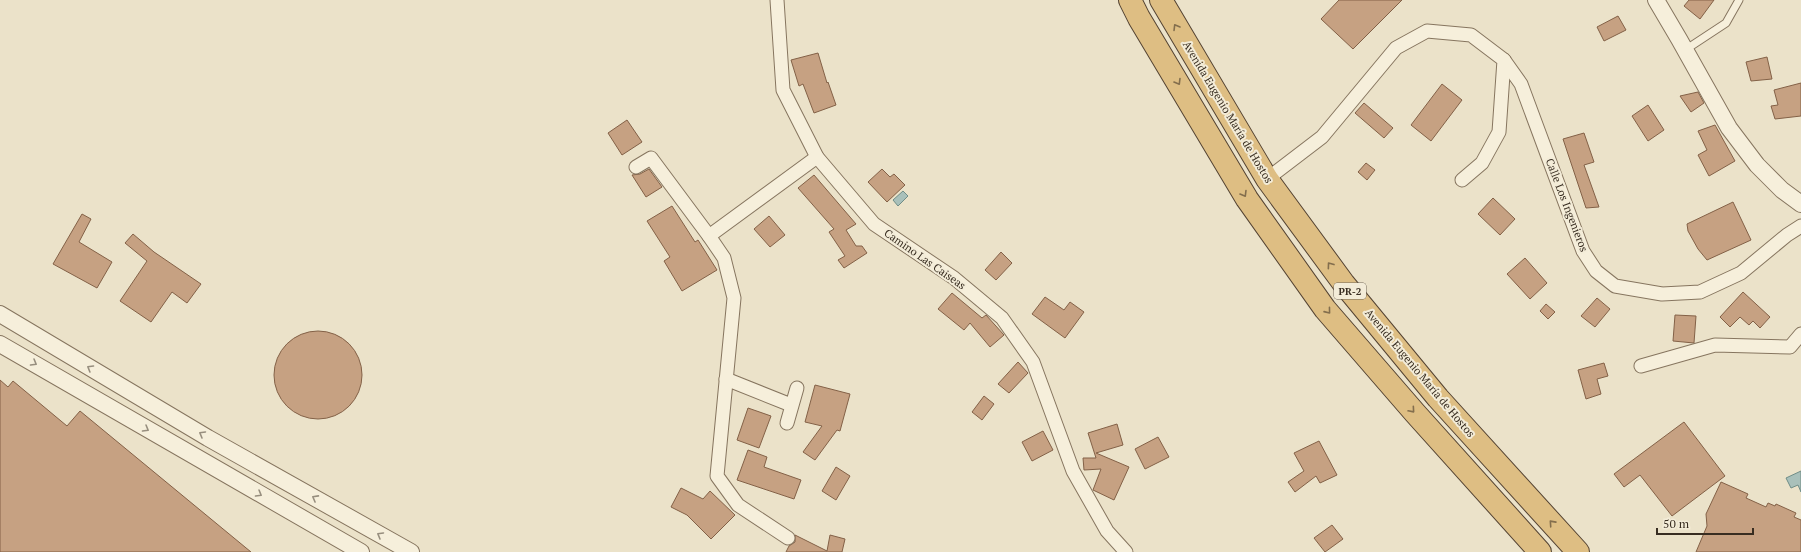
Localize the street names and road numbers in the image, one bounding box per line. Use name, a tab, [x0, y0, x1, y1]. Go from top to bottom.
street label: Avenida Eugenio María de Hostos	[1180, 38, 1276, 186]
street label: Calle Los Ingenieros	[1543, 156, 1591, 254]
street label: Camino Las Caiseas	[882, 226, 969, 292]
road number: PR-2	[1334, 283, 1366, 299]
street label: Avenida Eugenio María de Hostos	[1362, 306, 1478, 440]

